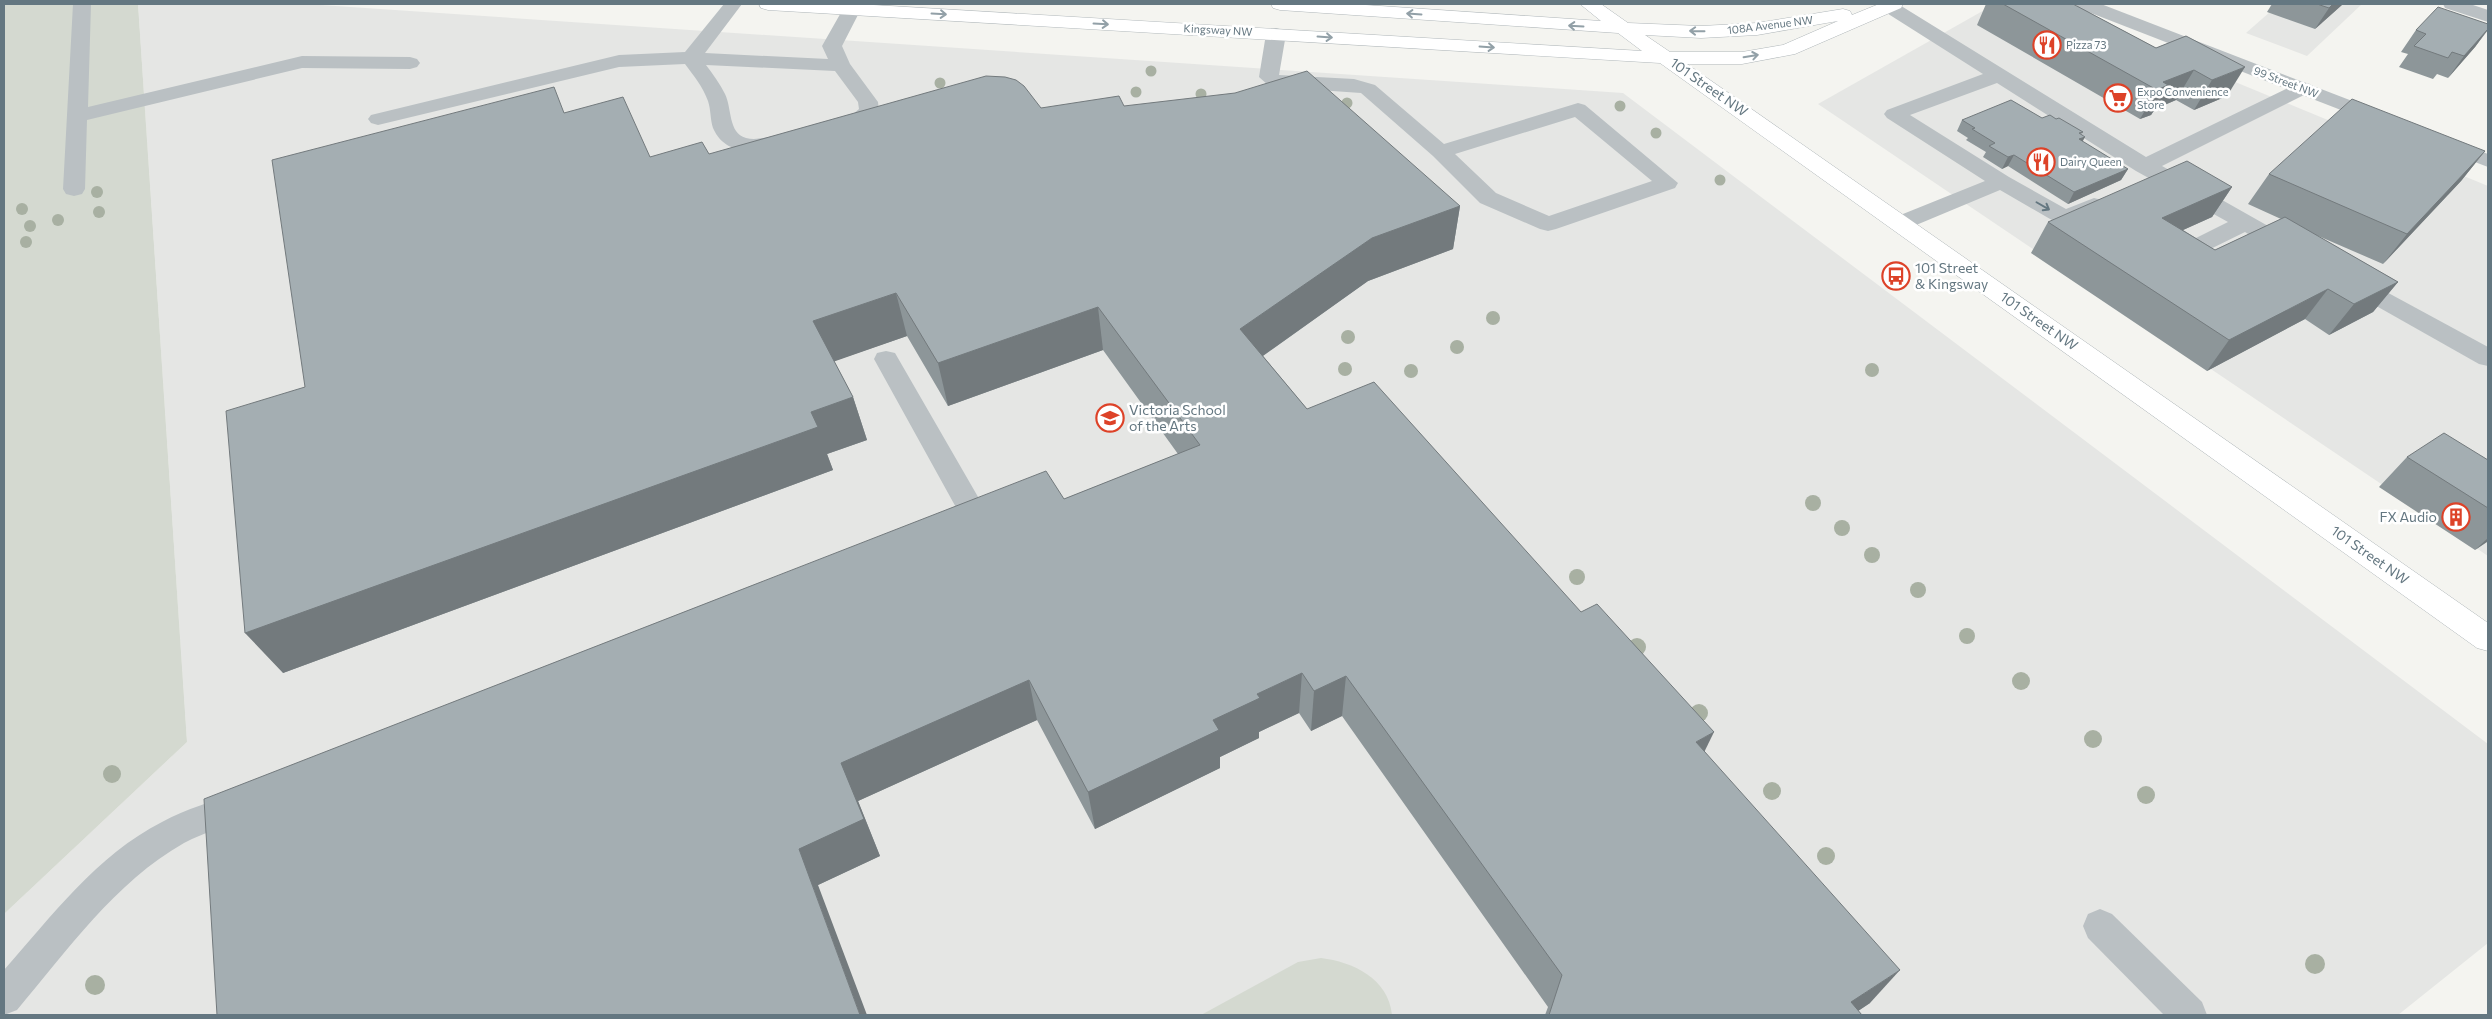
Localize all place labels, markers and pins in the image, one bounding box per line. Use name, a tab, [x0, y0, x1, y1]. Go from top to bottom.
restaurant icon: Pizza 73	[2032, 30, 2062, 60]
place label: Pizza 73	[2066, 38, 2107, 51]
supermarket icon: Expo Convenience Store	[2103, 83, 2133, 113]
place label: Expo Convenience Store	[2137, 85, 2229, 111]
restaurant icon: Dairy Queen	[2026, 147, 2056, 177]
place label: Dairy Queen	[2060, 155, 2122, 168]
place label: 101 Street & Kingsway	[1915, 259, 1988, 292]
bus stop icon: 101 Street & Kingsway	[1881, 261, 1911, 291]
place label: Victoria School of the Arts	[1129, 401, 1226, 434]
school or university icon: Victoria School of the Arts	[1095, 403, 1125, 433]
building icon: FX Audio	[2441, 502, 2471, 532]
place label: FX Audio	[2379, 508, 2437, 525]

